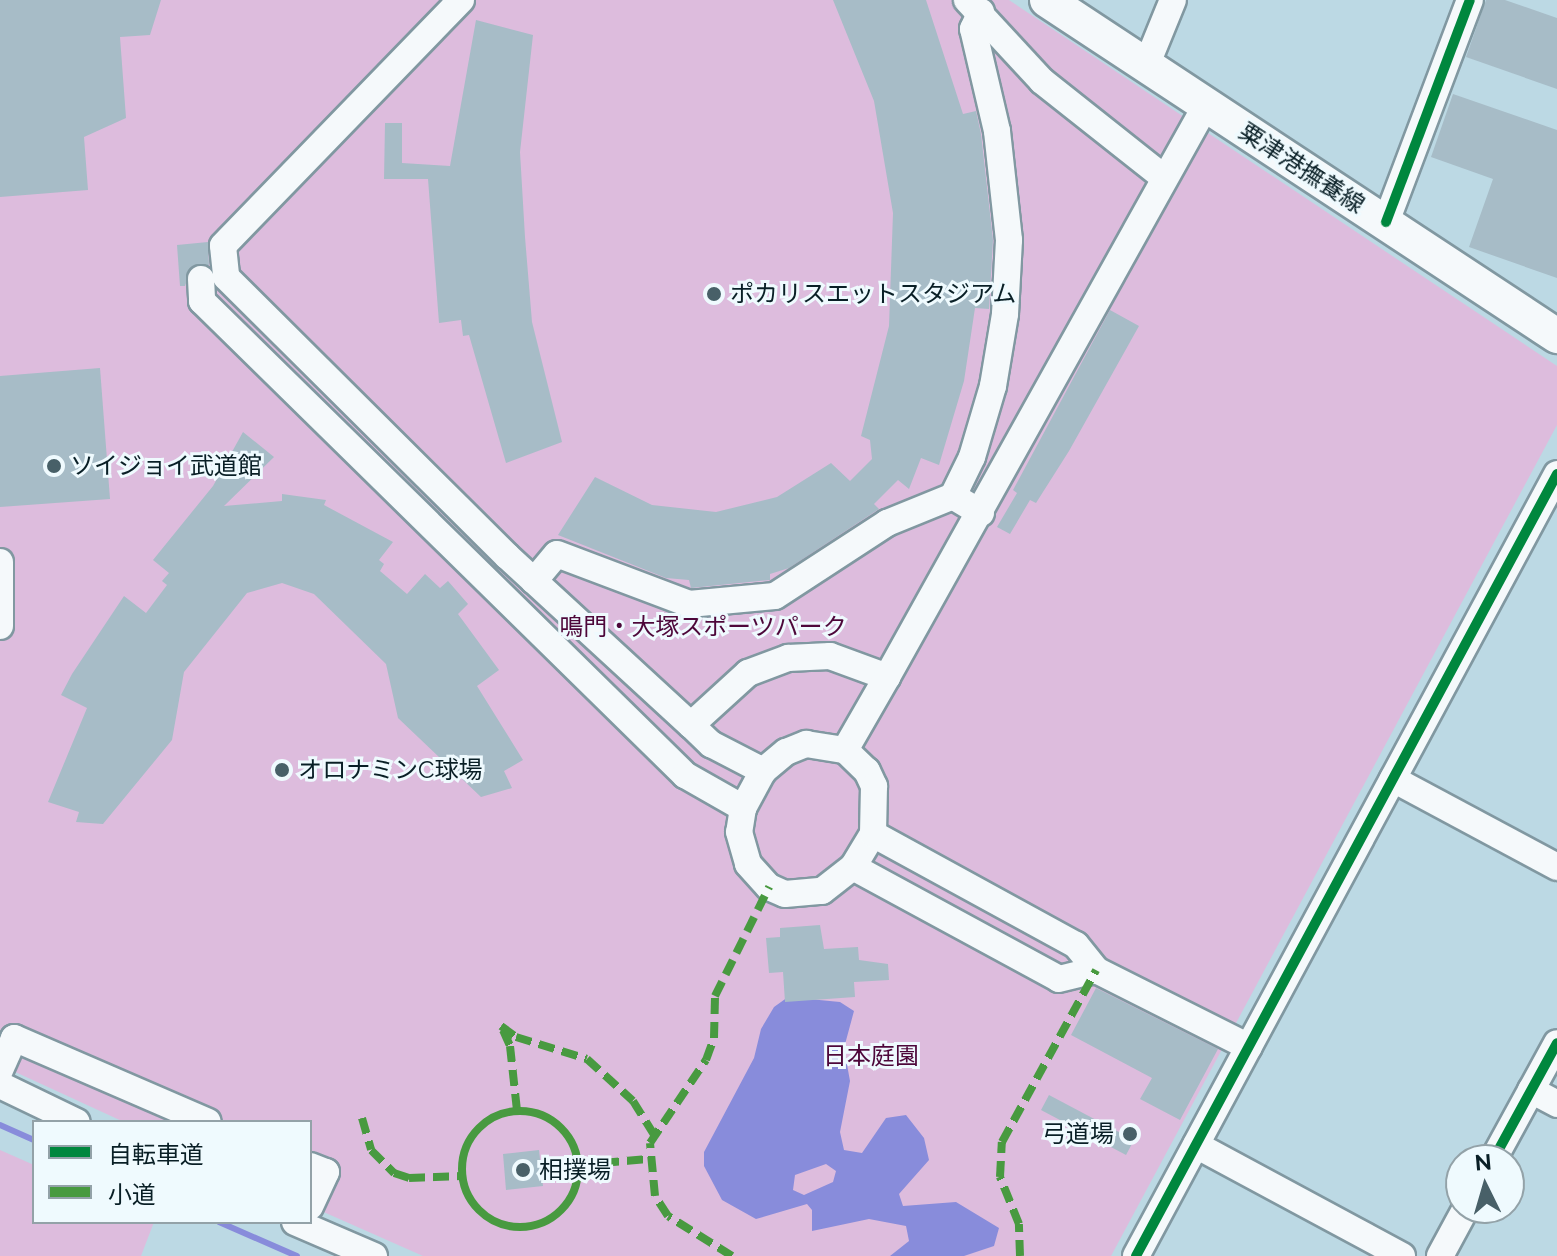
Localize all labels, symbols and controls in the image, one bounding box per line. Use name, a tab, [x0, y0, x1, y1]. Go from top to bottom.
street label: 粟津港撫養線	[1234, 117, 1370, 219]
place label: ポカリスエットスタジアム	[730, 280, 1018, 308]
marker: ポカリスエットスタジアム	[705, 285, 723, 303]
place label: ソイジョイ武道館	[70, 452, 262, 480]
marker: ソイジョイ武道館	[45, 457, 63, 475]
park label: 鳴門・大塚スポーツパーク	[559, 613, 847, 641]
place label: オロナミンC球場	[298, 756, 482, 784]
marker: オロナミンC球場	[273, 761, 291, 779]
park label: 日本庭園	[823, 1042, 919, 1070]
legend	[32, 1120, 312, 1224]
place label: 弓道場	[1042, 1120, 1114, 1148]
marker: 弓道場	[1121, 1125, 1139, 1143]
text: 自転車道	[108, 1140, 204, 1169]
north arrow	[1445, 1144, 1525, 1224]
text: N	[1474, 1148, 1493, 1176]
place label: 相撲場	[539, 1156, 611, 1184]
marker: 相撲場	[514, 1161, 532, 1179]
text: 小道	[108, 1180, 156, 1209]

